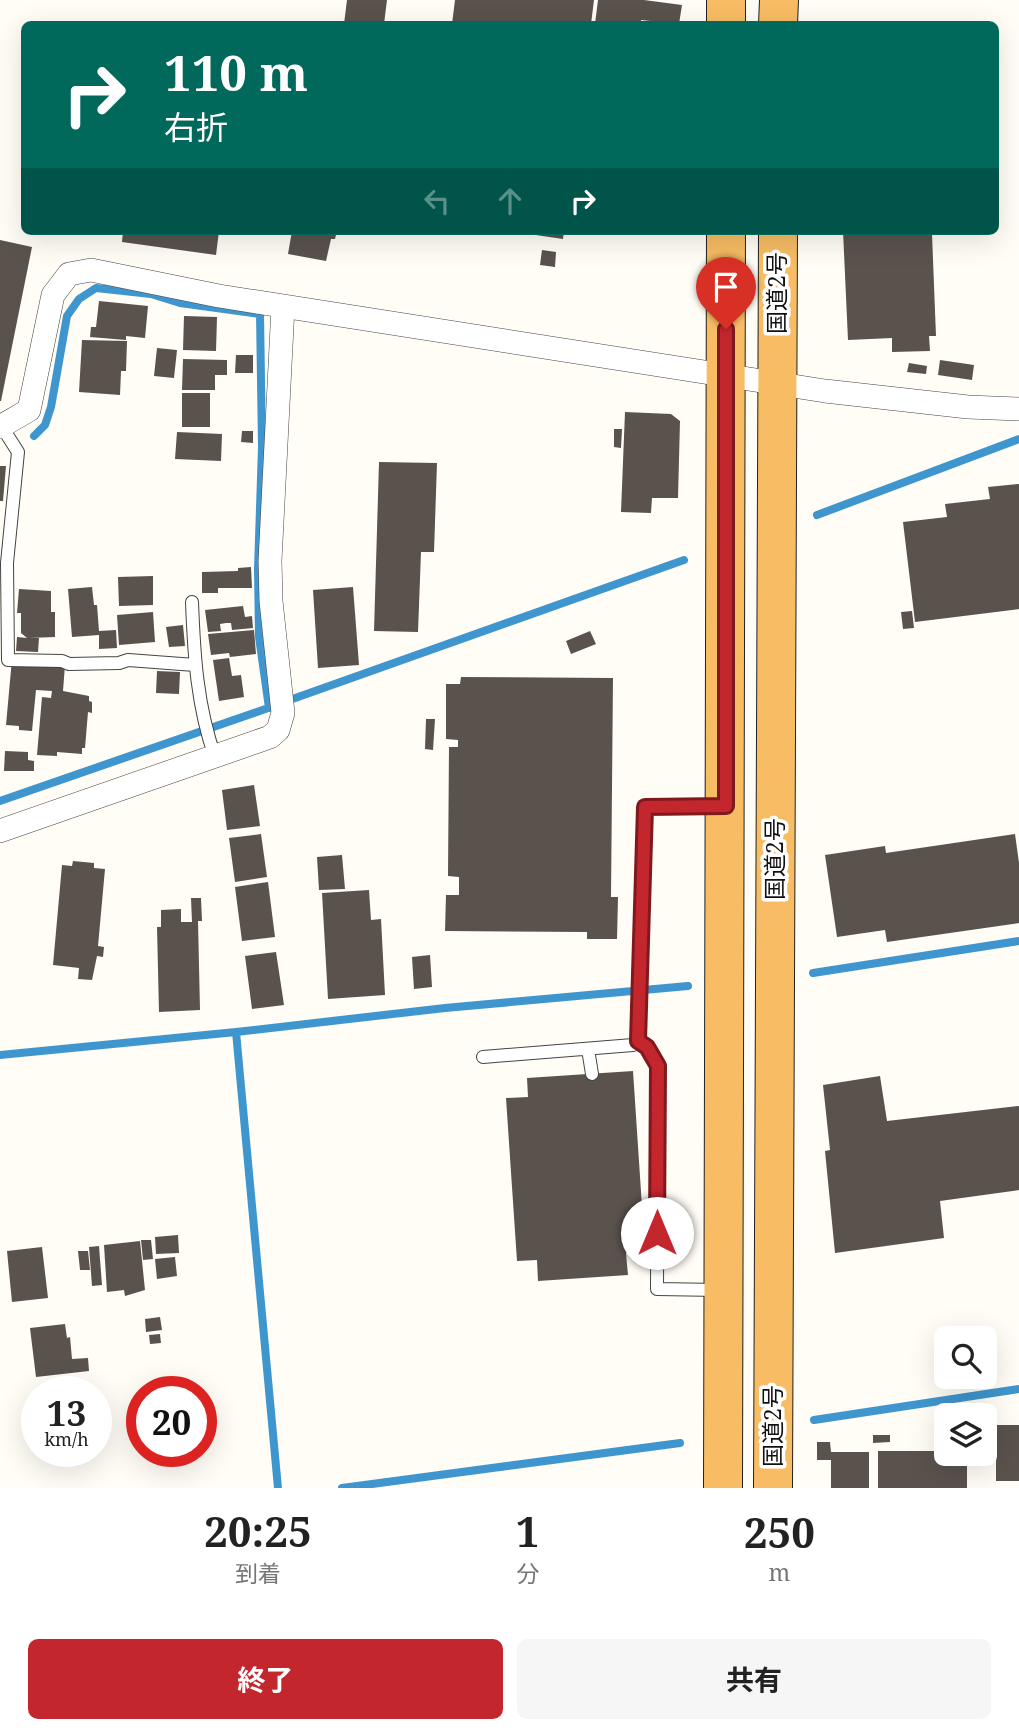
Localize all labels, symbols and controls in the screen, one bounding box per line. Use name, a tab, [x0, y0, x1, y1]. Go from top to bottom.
text: 110 m	[164, 39, 308, 105]
icon: right	[49, 49, 140, 140]
text: 右折	[164, 105, 228, 148]
icon: left	[418, 182, 456, 220]
icon: ahead	[491, 182, 529, 220]
icon: right	[564, 182, 602, 220]
street label: 国道2号	[760, 252, 792, 334]
pin	[696, 257, 756, 329]
icon: arrive	[707, 268, 745, 306]
street label: 国道2号	[758, 818, 790, 900]
position arrow	[620, 1196, 694, 1270]
map controls	[934, 1326, 997, 1466]
button: search	[934, 1326, 997, 1389]
speed limit sign: 20	[126, 1376, 217, 1467]
street label: 国道2号	[756, 1385, 788, 1467]
text: 13	[47, 1389, 86, 1436]
button: layers	[934, 1403, 997, 1466]
text: km/h	[44, 1427, 89, 1451]
text: 20:25	[204, 1502, 312, 1559]
text: 1	[516, 1502, 540, 1559]
text: 250	[744, 1503, 815, 1560]
text: m	[768, 1556, 790, 1588]
text: 到着	[235, 1557, 281, 1589]
text: 分	[516, 1557, 539, 1589]
button: 終了	[28, 1639, 503, 1719]
button: 共有	[517, 1639, 991, 1719]

